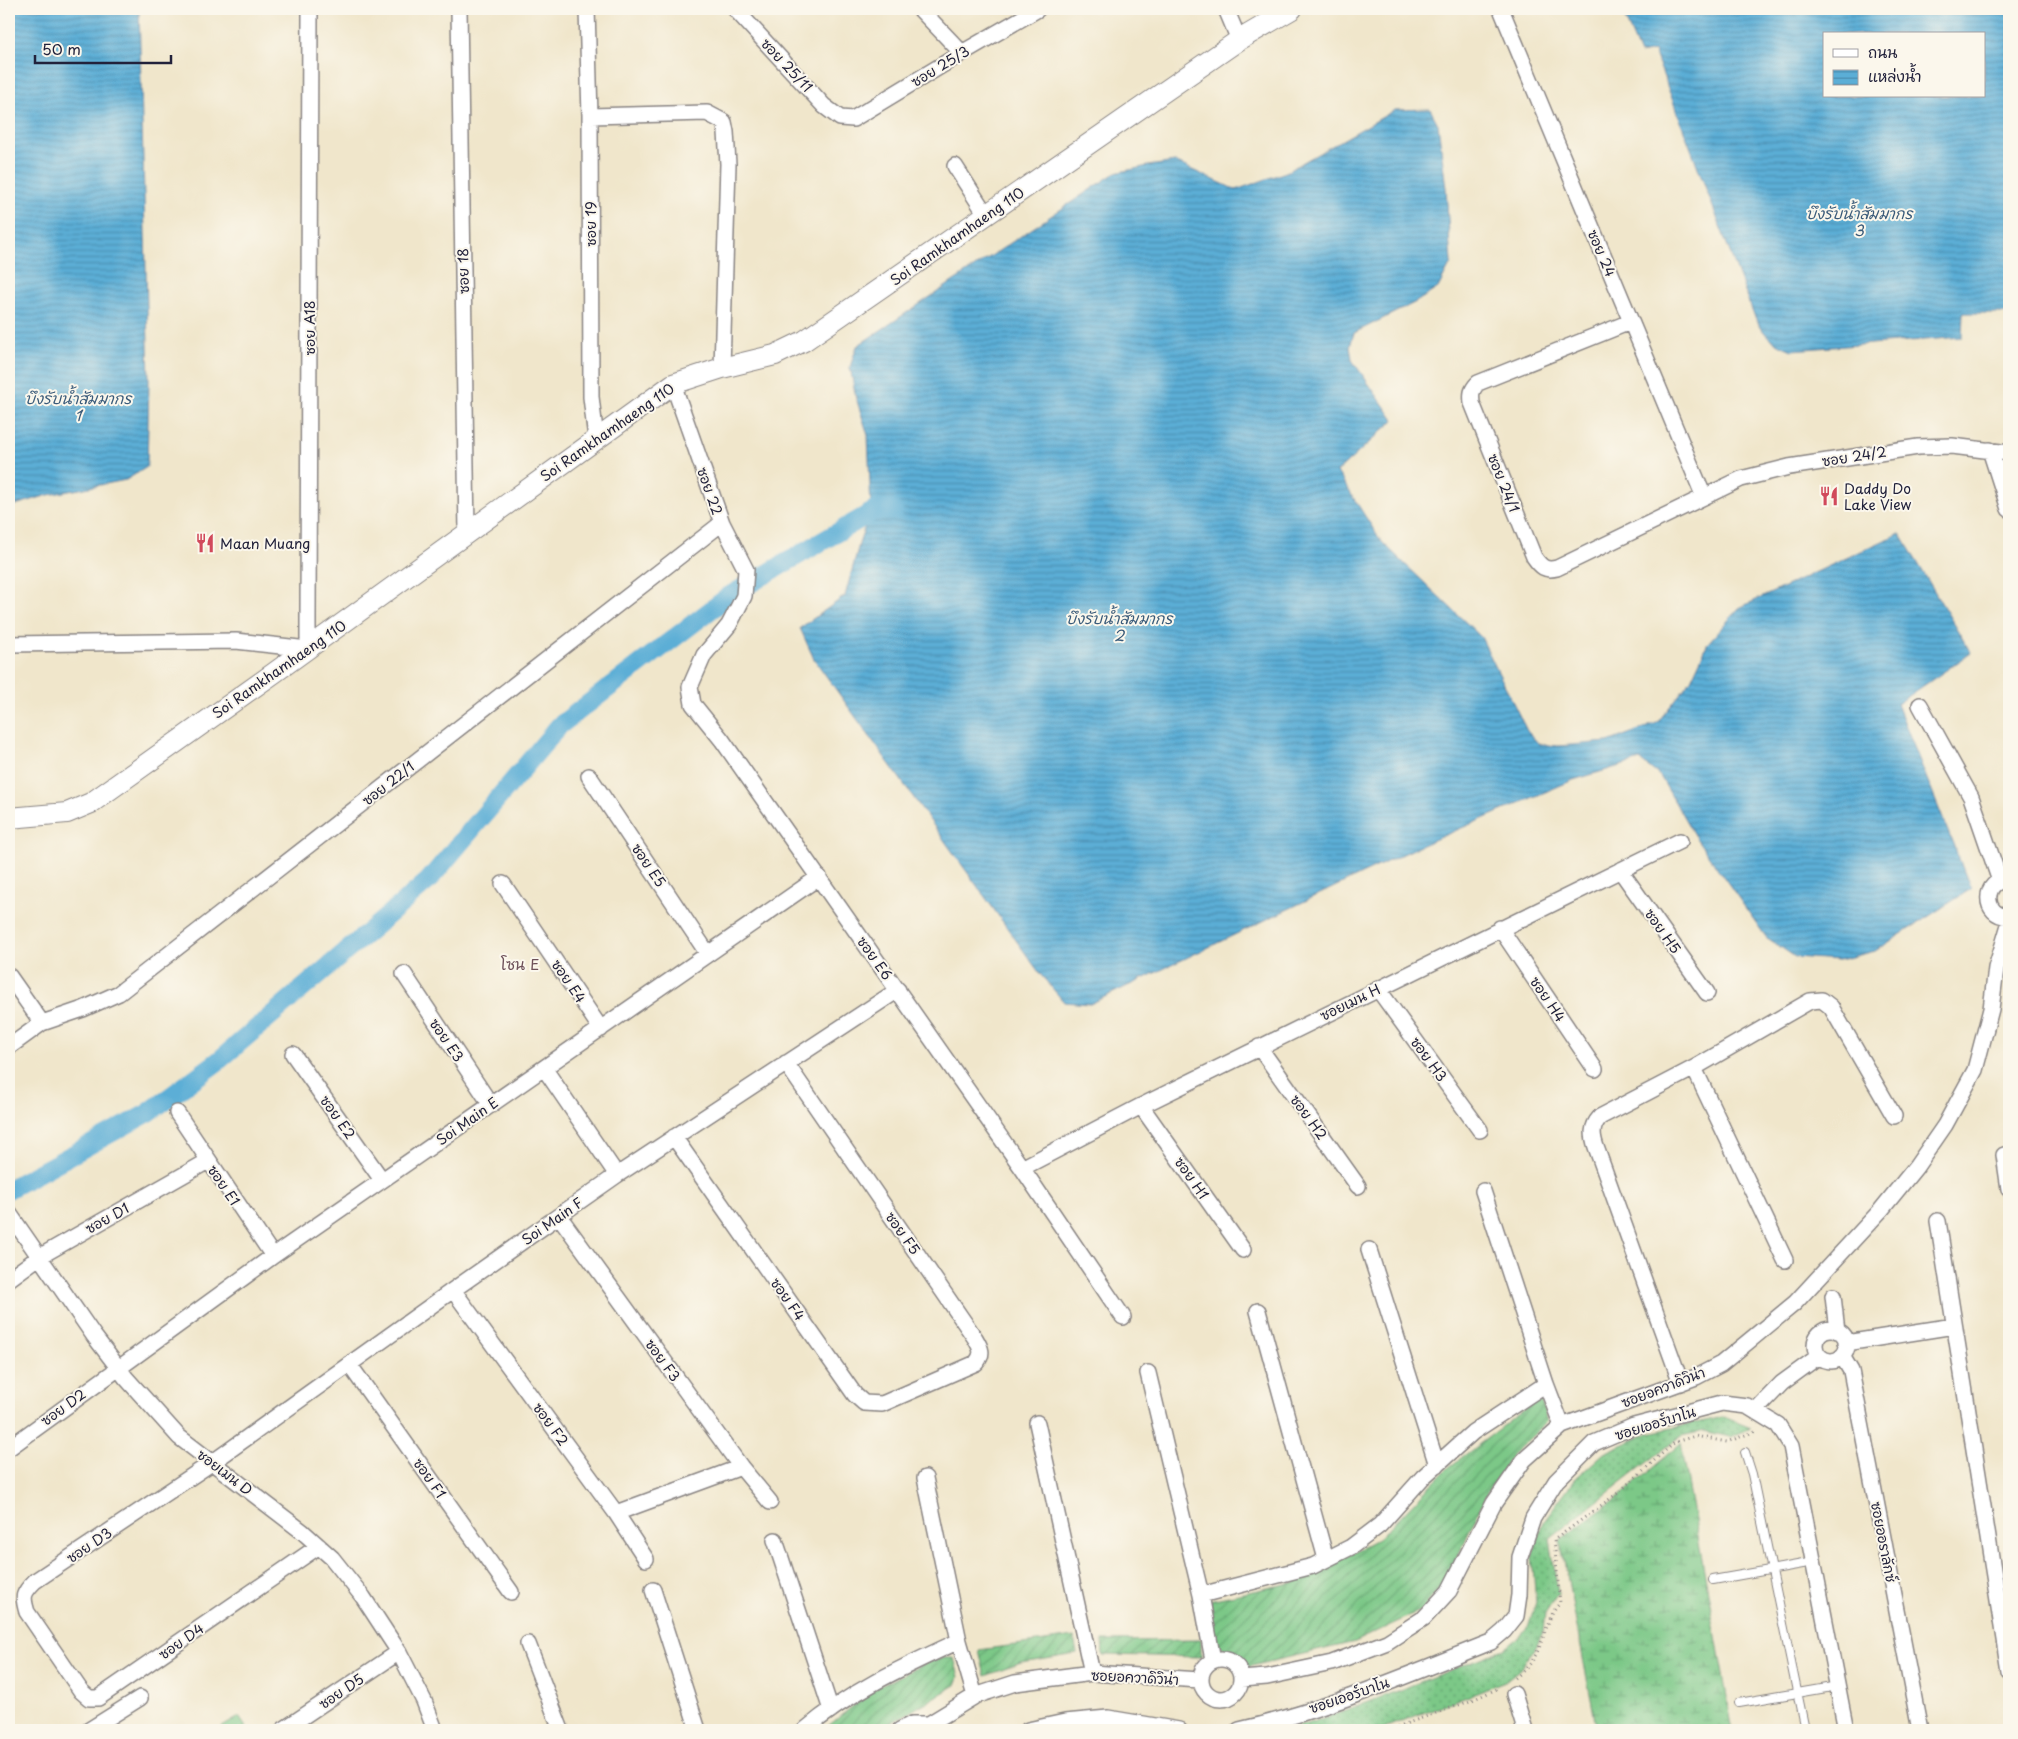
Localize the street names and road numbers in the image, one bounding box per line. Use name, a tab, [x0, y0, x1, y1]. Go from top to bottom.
street label: ซอย 25/11	[756, 33, 818, 97]
street label: ซอย 25/3	[907, 40, 973, 92]
street label: Soi Ramkhamhaeng 110	[886, 182, 1028, 290]
street label: ซอย 19	[580, 201, 601, 247]
street label: ซอย 24	[1583, 226, 1621, 280]
street label: ซอย 18	[452, 248, 474, 294]
street label: ซอย A18	[299, 301, 320, 356]
street label: Soi Ramkhamhaeng 110	[536, 378, 678, 486]
street label: ซอย 24/2	[1820, 441, 1888, 471]
street label: ซอย 24/1	[1483, 451, 1525, 515]
street label: ซอย 22	[692, 464, 728, 518]
street label: Soi Ramkhamhaeng 110	[208, 615, 350, 723]
street label: ซอย 22/1	[357, 756, 419, 810]
street label: ซอย E5	[627, 839, 671, 891]
street label: ซอย H5	[1640, 904, 1686, 958]
street label: ซอย E6	[852, 932, 898, 984]
street label: ซอย E4	[547, 955, 591, 1007]
street label: ซอย H4	[1525, 972, 1571, 1026]
street label: ซอยเมน H	[1316, 978, 1384, 1026]
street label: ซอย E3	[425, 1014, 469, 1066]
street label: ซอย H3	[1406, 1032, 1452, 1086]
street label: ซอย H2	[1285, 1090, 1333, 1144]
street label: ซอย E2	[315, 1091, 361, 1143]
street label: Soi Main E	[432, 1092, 502, 1150]
street label: ซอย H1	[1170, 1152, 1214, 1204]
street label: ซอย E1	[203, 1161, 245, 1209]
street label: Soi Main F	[517, 1192, 587, 1250]
street label: ซอย D1	[81, 1197, 133, 1239]
street label: ซอย F5	[881, 1207, 925, 1259]
street label: ซอย F4	[766, 1273, 810, 1325]
street label: ซอย F3	[640, 1334, 686, 1386]
street label: ซอยอควาดิวิน่า	[1618, 1361, 1708, 1413]
street label: ซอย D2	[36, 1383, 90, 1431]
street label: ซอย F2	[528, 1398, 574, 1450]
street label: ซอยเออร์บาโน	[1612, 1401, 1699, 1445]
street label: ซอยเมน D	[193, 1444, 257, 1500]
street label: ซอย F1	[408, 1454, 452, 1502]
street label: ซอยออราลักซ์	[1866, 1500, 1902, 1584]
street label: ซอย D3	[62, 1522, 116, 1568]
street label: ซอย D4	[154, 1618, 208, 1664]
street label: ซอยอควาดิวิน่า	[1090, 1664, 1180, 1690]
street label: ซอย D5	[314, 1668, 368, 1714]
street label: ซอยเออร์บาโน	[1306, 1671, 1393, 1719]

